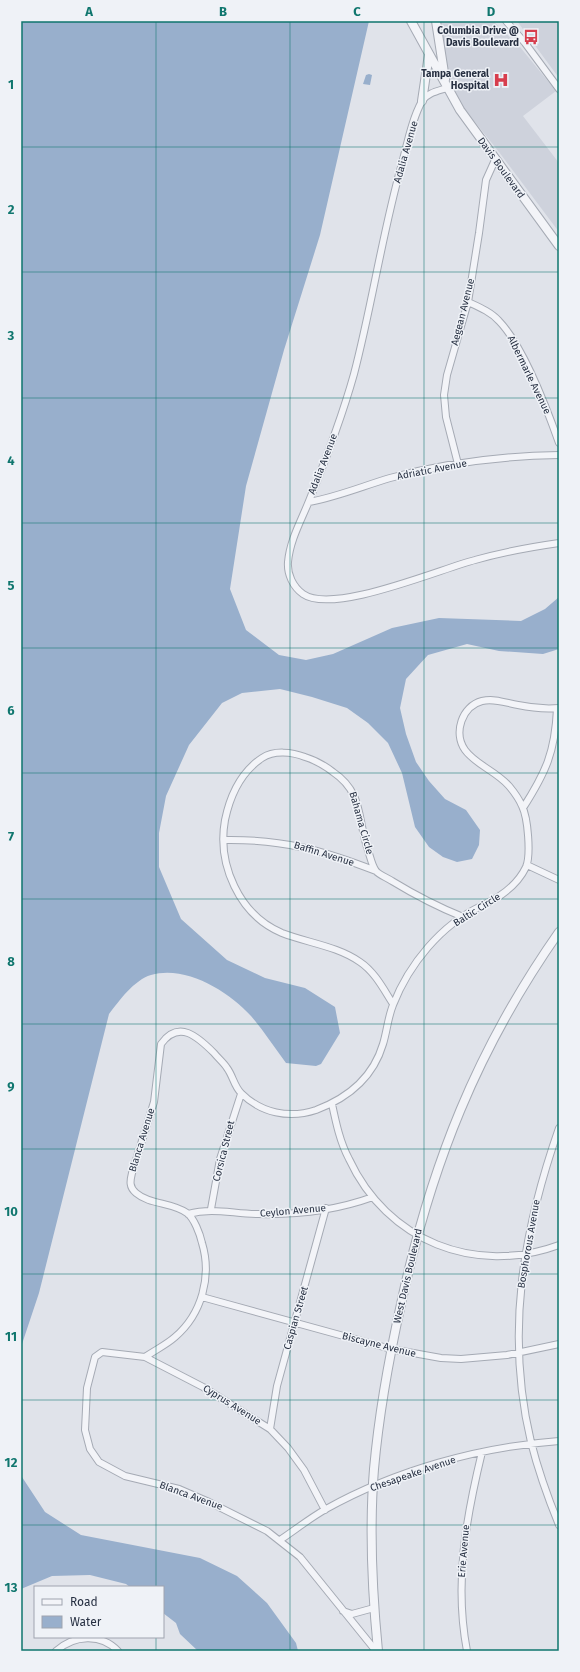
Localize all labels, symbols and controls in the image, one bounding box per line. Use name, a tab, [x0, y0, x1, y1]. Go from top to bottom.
text: A	[84, 4, 93, 19]
text: B	[219, 4, 227, 19]
text: C	[353, 4, 361, 19]
text: D	[487, 4, 496, 19]
place label: Columbia Drive @ Davis Boulevard	[437, 25, 519, 49]
bus stop icon: Columbia Drive @ Davis Boulevard	[522, 28, 540, 46]
place label: Tampa General Hospital	[421, 68, 489, 92]
hospital icon: Tampa General Hospital	[492, 71, 510, 89]
text: 1	[8, 77, 14, 92]
street label: Adalia Avenue	[391, 120, 421, 184]
street label: Davis Boulevard	[475, 135, 527, 201]
text: 2	[8, 202, 15, 217]
street label: Aegean Avenue	[449, 277, 477, 347]
text: 3	[7, 328, 15, 343]
street label: Albermarle Avenue	[505, 334, 553, 416]
street label: Adalia Avenue	[306, 432, 340, 496]
text: 4	[7, 453, 15, 468]
street label: Adriatic Avenue	[396, 457, 468, 483]
text: 5	[8, 578, 15, 593]
text: 6	[7, 703, 15, 718]
street label: Bahama Circle	[346, 790, 376, 856]
text: 7	[8, 829, 14, 844]
street label: Baffin Avenue	[292, 839, 356, 869]
street label: Baltic Circle	[451, 891, 503, 929]
text: 8	[7, 954, 15, 969]
text: 9	[7, 1079, 15, 1094]
street label: Blanca Avenue	[127, 1107, 157, 1173]
street label: Corsica Street	[211, 1119, 237, 1183]
street label: Bosphorous Avenue	[515, 1199, 543, 1289]
street label: Ceylon Avenue	[260, 1202, 326, 1220]
text: 10	[4, 1204, 18, 1219]
street label: West Davis Boulevard	[391, 1227, 425, 1325]
street label: Caspian Street	[281, 1285, 311, 1351]
text: 11	[5, 1329, 17, 1344]
street label: Biscayne Avenue	[341, 1330, 417, 1360]
street label: Cyprus Avenue	[201, 1382, 263, 1428]
street label: Chesapeake Avenue	[369, 1454, 457, 1494]
text: 12	[5, 1455, 18, 1470]
street label: Blanca Avenue	[158, 1479, 224, 1513]
street label: Erie Avenue	[456, 1524, 472, 1578]
text: 13	[5, 1580, 18, 1595]
legend	[34, 1586, 164, 1638]
text: Road	[70, 1595, 98, 1609]
text: Water	[70, 1615, 102, 1629]

